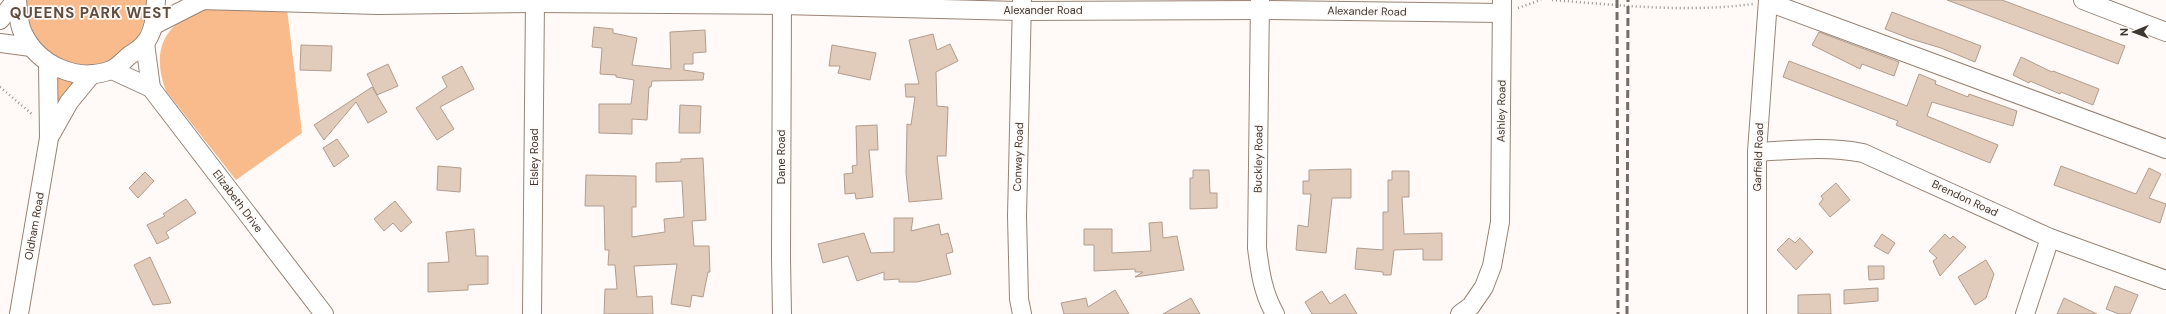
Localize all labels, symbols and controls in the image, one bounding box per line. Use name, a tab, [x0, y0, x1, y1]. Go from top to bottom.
district label: QUEENS PARK WEST	[10, 3, 172, 23]
street label: Alexander Road	[1003, 3, 1083, 17]
street label: Alexander Road	[1327, 3, 1407, 19]
north arrow	[2114, 12, 2154, 52]
text: N	[2117, 28, 2131, 36]
street label: Ashley Road	[1493, 80, 1509, 142]
street label: Conway Road	[1010, 122, 1026, 192]
street label: Garfield Road	[1750, 122, 1766, 192]
street label: Buckley Road	[1250, 125, 1266, 193]
street label: Elsley Road	[527, 128, 541, 186]
street label: Dane Road	[774, 130, 788, 184]
street label: Elizabeth Drive	[210, 167, 266, 235]
street label: Brendon Road	[1930, 177, 2000, 219]
street label: Oldham Road	[21, 191, 47, 261]

